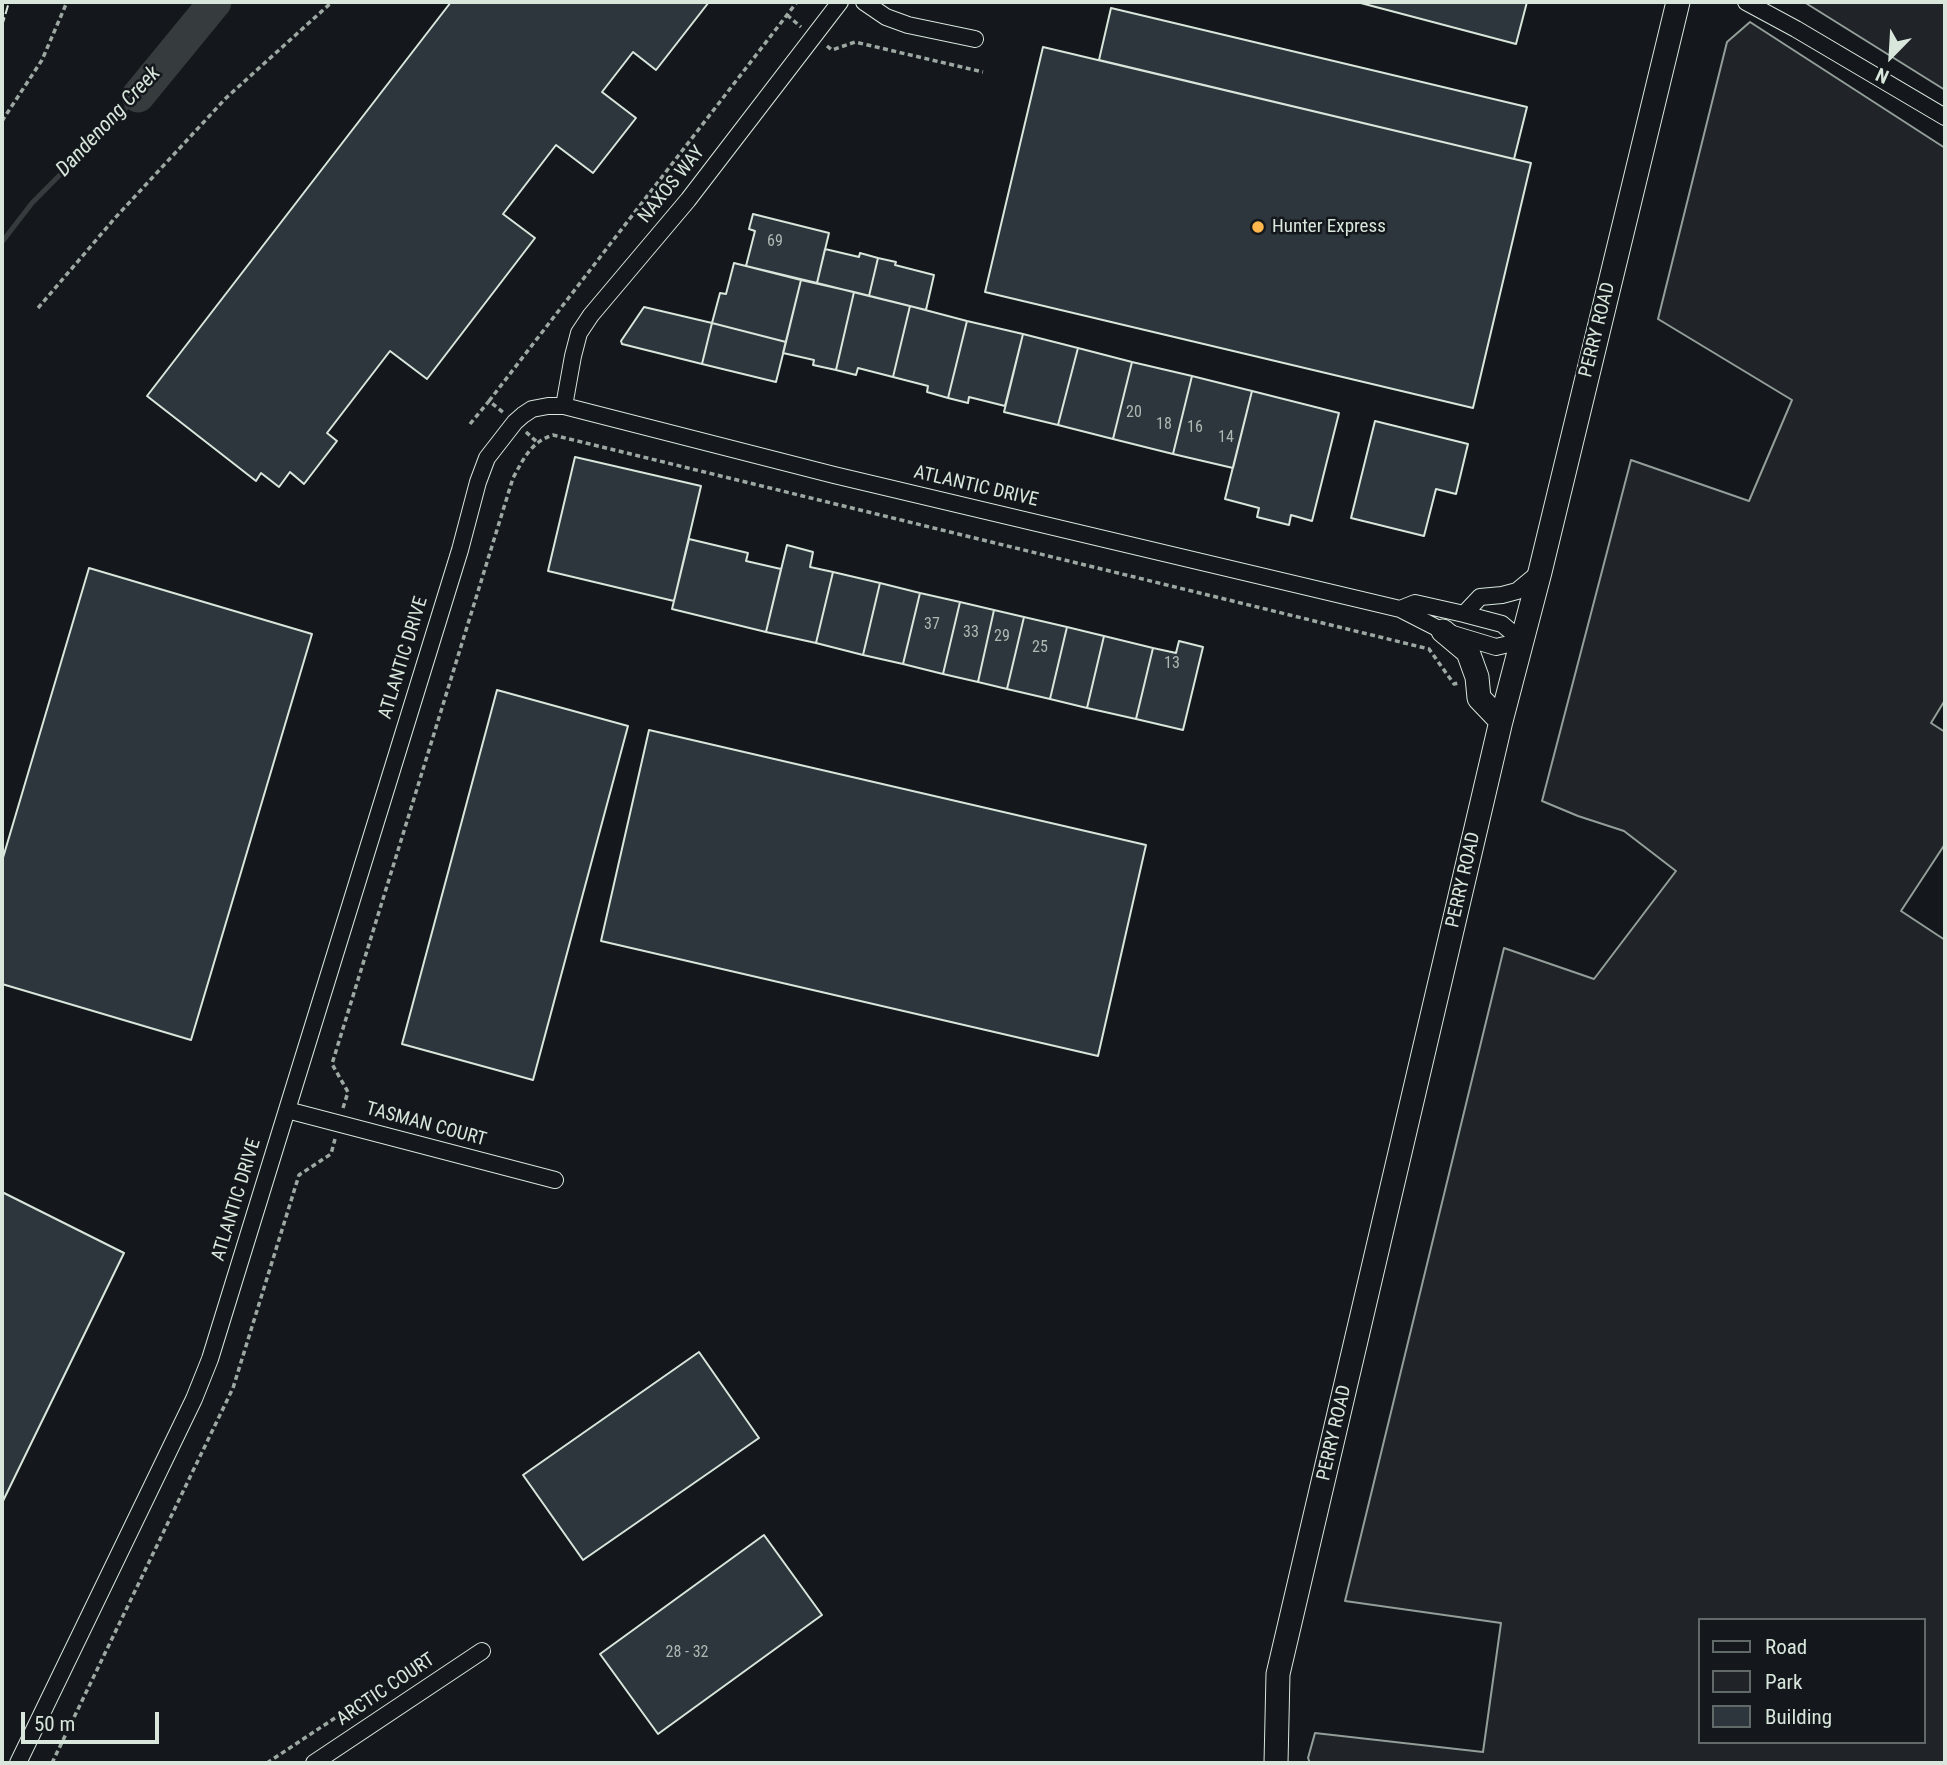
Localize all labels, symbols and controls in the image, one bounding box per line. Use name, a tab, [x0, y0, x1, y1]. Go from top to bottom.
north arrow	[1856, 21, 1926, 91]
water label: Dandenong Creek	[52, 62, 166, 182]
text: N	[1872, 63, 1892, 89]
street label: NAXOS WAY	[634, 142, 710, 228]
place label: Hunter Express	[1272, 216, 1386, 238]
marker: Hunter Express	[1250, 219, 1266, 235]
house number: 69	[767, 232, 783, 252]
street label: PERRY ROAD	[1575, 280, 1621, 380]
house number: 20	[1126, 403, 1142, 423]
house number: 18	[1156, 415, 1172, 435]
house number: 16	[1187, 418, 1203, 438]
house number: 14	[1218, 428, 1234, 448]
street label: ATLANTIC DRIVE	[912, 462, 1040, 512]
street label: ATLANTIC DRIVE	[375, 594, 433, 722]
house number: 37	[924, 615, 940, 635]
house number: 33	[963, 623, 979, 643]
house number: 29	[994, 627, 1010, 647]
house number: 25	[1032, 638, 1048, 658]
house number: 13	[1164, 654, 1180, 674]
street label: PERRY ROAD	[1442, 830, 1486, 930]
street label: TASMAN COURT	[363, 1098, 489, 1152]
street label: ATLANTIC DRIVE	[208, 1136, 266, 1264]
street label: PERRY ROAD	[1313, 1383, 1357, 1483]
legend	[1699, 1618, 1926, 1744]
text: Road	[1765, 1635, 1807, 1659]
house number: 28 - 32	[666, 1643, 708, 1663]
street label: ARCTIC COURT	[333, 1649, 439, 1731]
text: Park	[1765, 1670, 1802, 1694]
scale bar	[24, 1698, 163, 1742]
text: Building	[1765, 1705, 1832, 1729]
text: 50 m	[34, 1712, 75, 1736]

